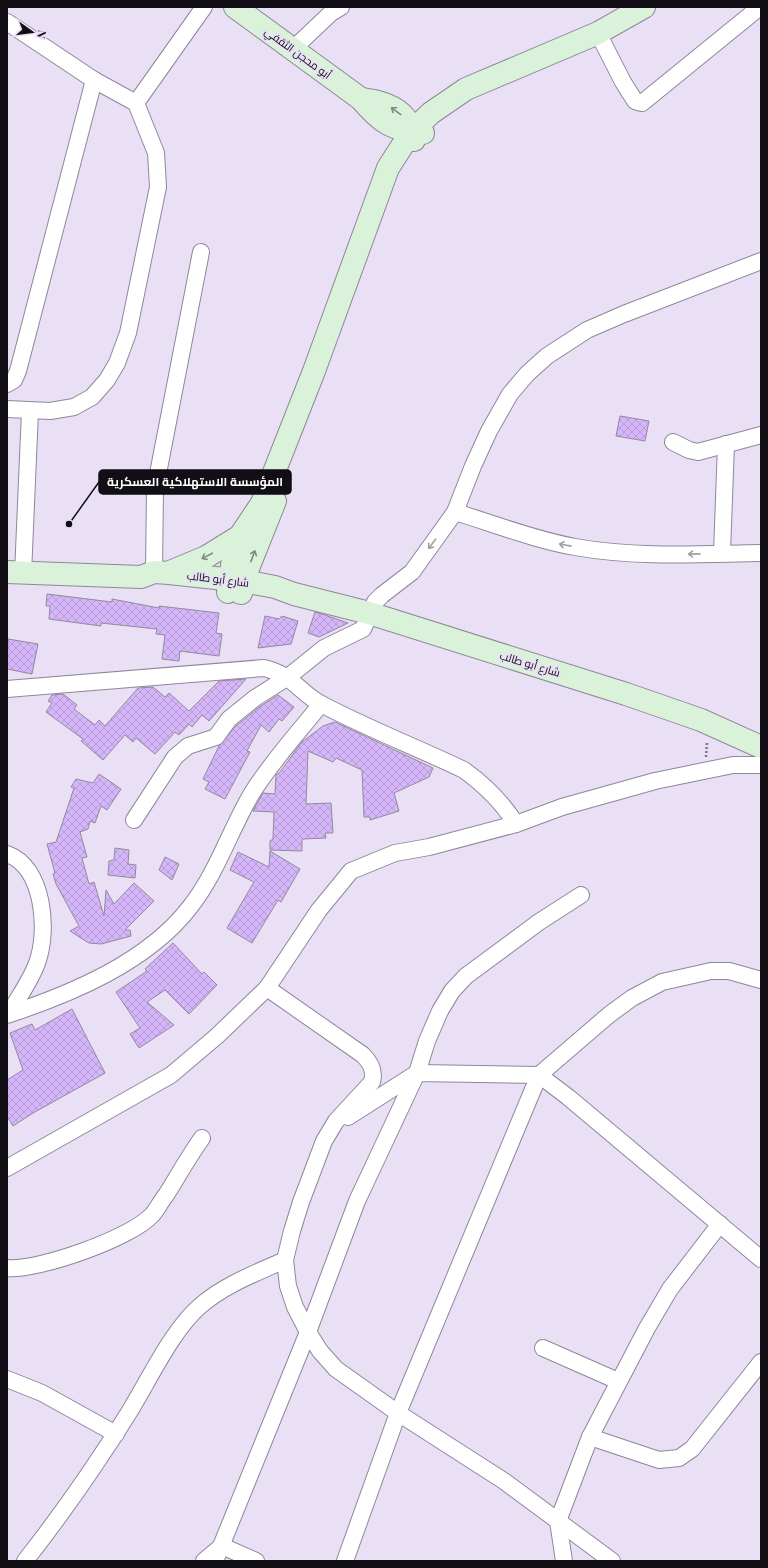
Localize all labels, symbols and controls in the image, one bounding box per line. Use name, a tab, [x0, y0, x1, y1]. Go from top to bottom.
north arrow	[12, 12, 52, 52]
street label: أبو محجن الثقفي	[261, 23, 335, 83]
text: N	[34, 29, 50, 40]
one-way arrow	[391, 107, 402, 115]
callout: المؤسسة الاستهلاكية العسكرية	[99, 470, 291, 494]
text: المؤسسة الاستهلاكية العسكرية	[107, 473, 283, 490]
one-way arrow	[428, 538, 437, 549]
one-way arrow	[558, 541, 571, 549]
one-way arrow	[688, 550, 701, 558]
one-way arrow	[250, 551, 258, 563]
one-way arrow	[201, 553, 213, 561]
street label: شارع أبو طالب	[186, 567, 250, 591]
street label: شارع أبو طالب	[498, 647, 562, 681]

